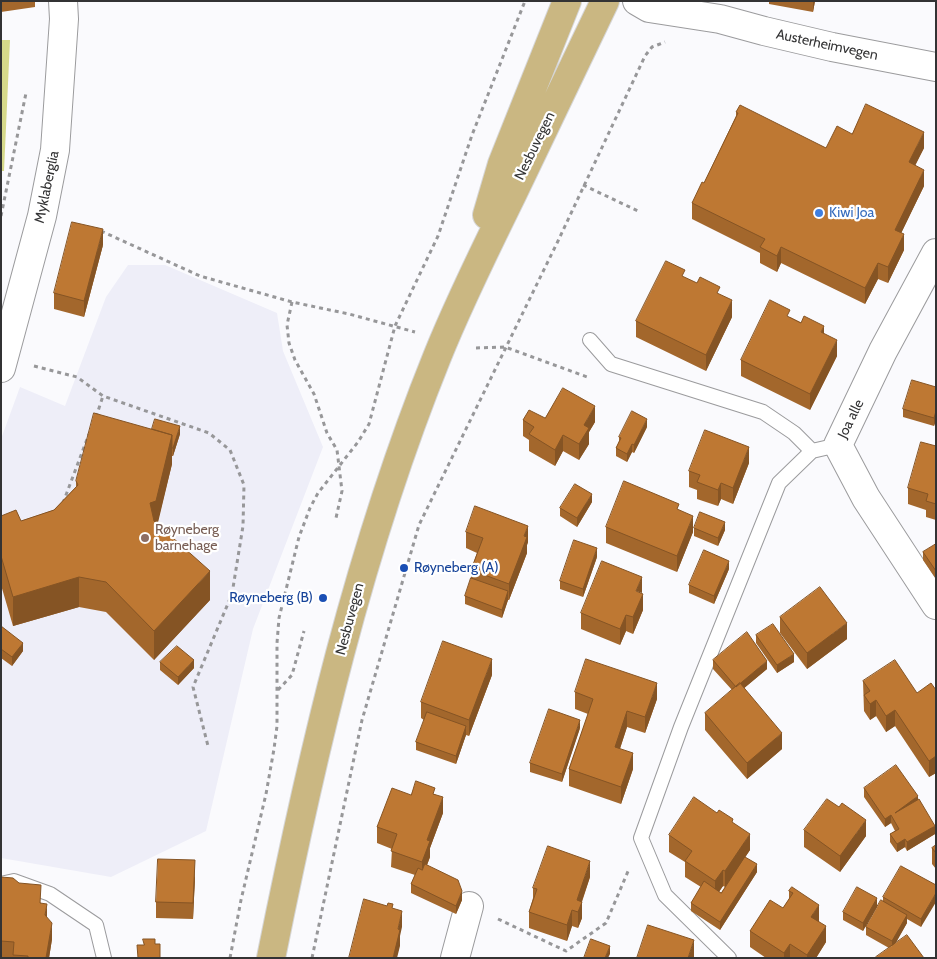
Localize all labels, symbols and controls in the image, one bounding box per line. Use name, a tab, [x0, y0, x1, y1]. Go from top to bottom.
street label: Austerheimvegen	[775, 26, 879, 64]
street label: Nesbuvegen	[511, 109, 559, 183]
street label: Myklaberglia	[31, 149, 63, 225]
place label: Kiwi Joa	[829, 205, 874, 221]
marker: Kiwi Joa	[813, 207, 825, 219]
street label: Joa alle	[834, 397, 868, 441]
place label: Røyneberg barnehage	[155, 522, 219, 554]
marker: Røyneberg barnehage	[139, 532, 151, 544]
place label: Røyneberg (A)	[414, 560, 499, 576]
marker: Røyneberg (A)	[398, 562, 410, 574]
street label: Nesbuvegen	[332, 581, 368, 657]
place label: Røyneberg (B)	[229, 590, 313, 606]
marker: Røyneberg (B)	[317, 592, 329, 604]

